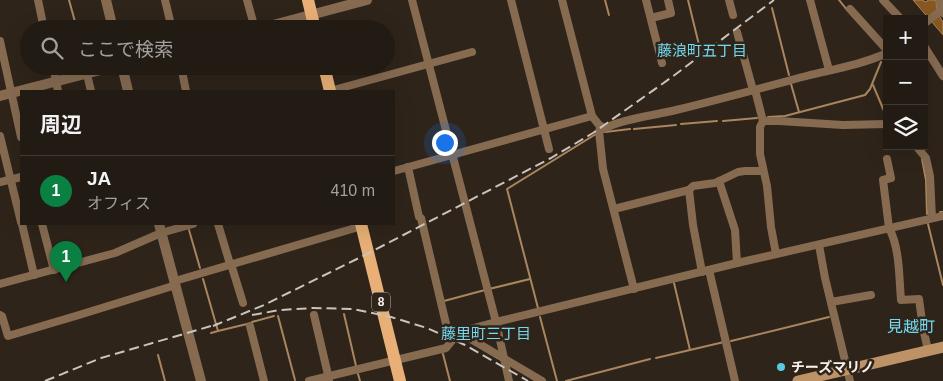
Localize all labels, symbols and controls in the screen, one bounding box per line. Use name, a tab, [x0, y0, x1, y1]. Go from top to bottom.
map controls	[883, 15, 928, 150]
button: +	[883, 15, 928, 60]
search box	[20, 20, 395, 75]
icon: search	[38, 34, 66, 62]
text: ここで検索	[78, 39, 173, 60]
district label: 藤浪町五丁目	[657, 42, 747, 59]
button: −	[883, 60, 928, 105]
button: layers	[883, 105, 928, 150]
text: 周辺	[40, 113, 82, 136]
your location	[432, 130, 458, 156]
text: JA	[87, 168, 111, 189]
text: 1	[52, 182, 60, 199]
text: 410 m	[331, 182, 375, 199]
text: オフィス	[87, 195, 151, 212]
pin: 1	[50, 241, 82, 282]
road number: 8	[372, 292, 390, 312]
district label: 見越町	[887, 318, 935, 335]
district label: 藤里町三丁目	[441, 325, 531, 342]
place label: チーズマリノ	[791, 359, 874, 375]
marker: チーズマリノ	[775, 361, 787, 373]

